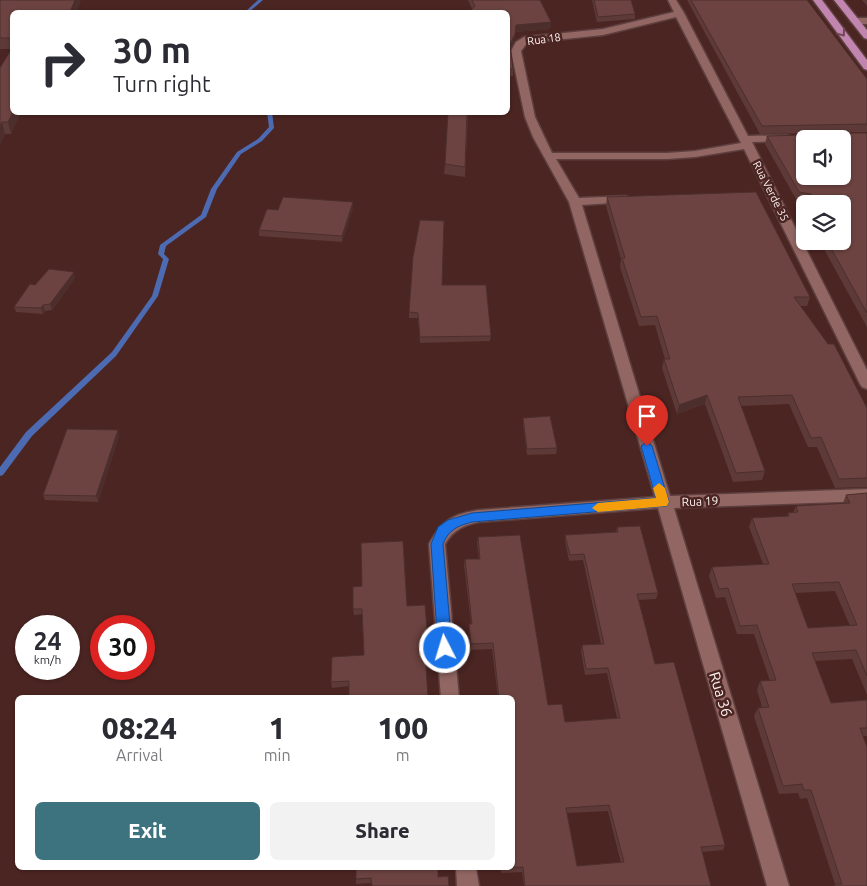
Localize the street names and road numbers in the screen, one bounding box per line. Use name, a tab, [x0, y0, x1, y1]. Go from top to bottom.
street label: Rua 18	[526, 31, 562, 47]
street label: Rua Verde 35	[751, 159, 791, 223]
street label: Rua 19	[681, 494, 719, 508]
street label: Rua 36	[706, 670, 736, 718]

